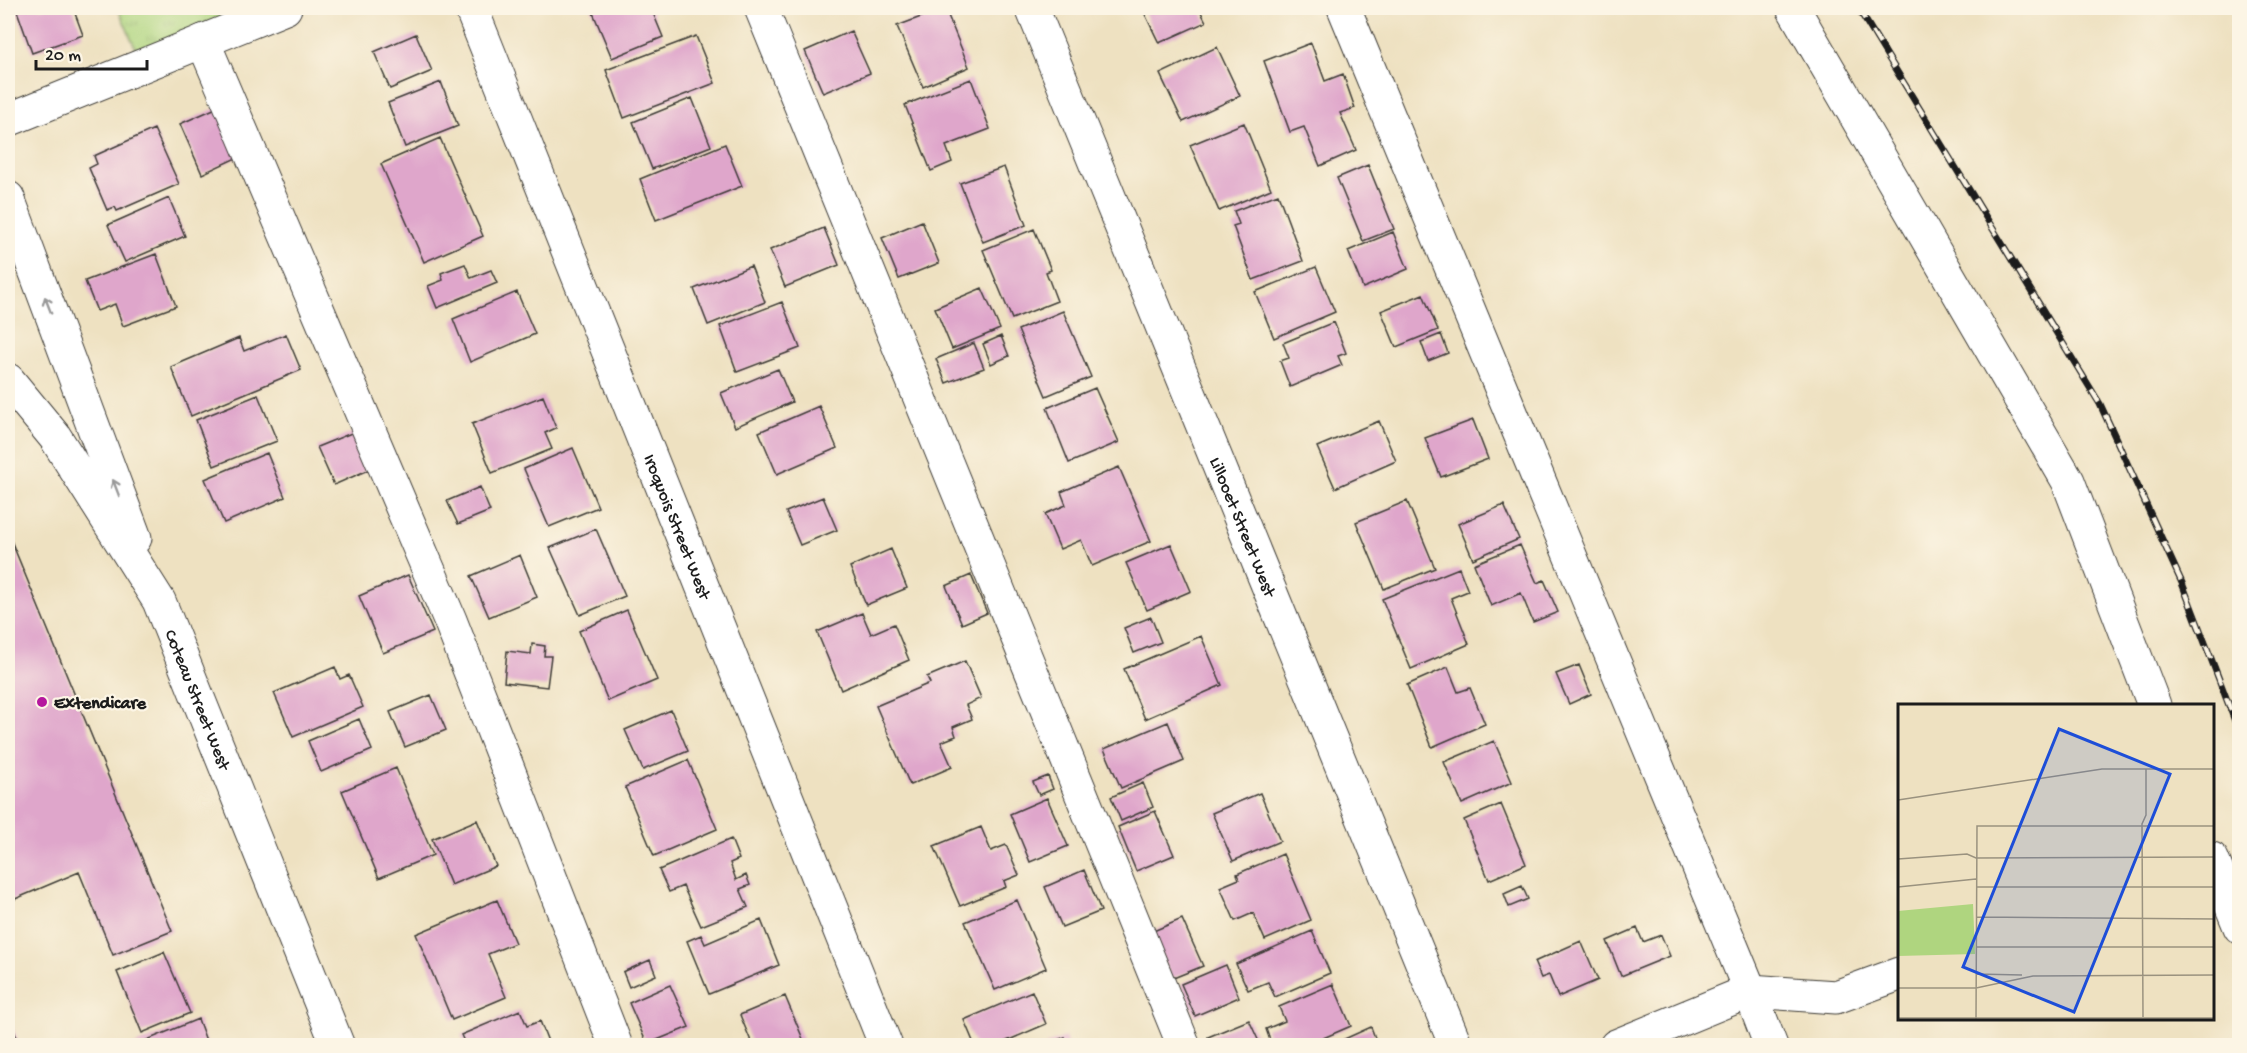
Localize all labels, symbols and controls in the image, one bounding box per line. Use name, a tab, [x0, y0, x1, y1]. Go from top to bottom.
scale bar	[36, 33, 147, 71]
text: 20 m	[45, 46, 81, 67]
one-way arrow	[41, 296, 52, 315]
street label: Iroquois Street West	[637, 451, 715, 604]
street label: Lillooet Street West	[1204, 454, 1280, 602]
one-way arrow	[110, 479, 121, 497]
street label: Coteau Street West	[159, 627, 234, 775]
place label: Extendicare	[54, 694, 147, 715]
marker: Extendicare	[35, 695, 49, 709]
inset map	[1898, 704, 2214, 1020]

